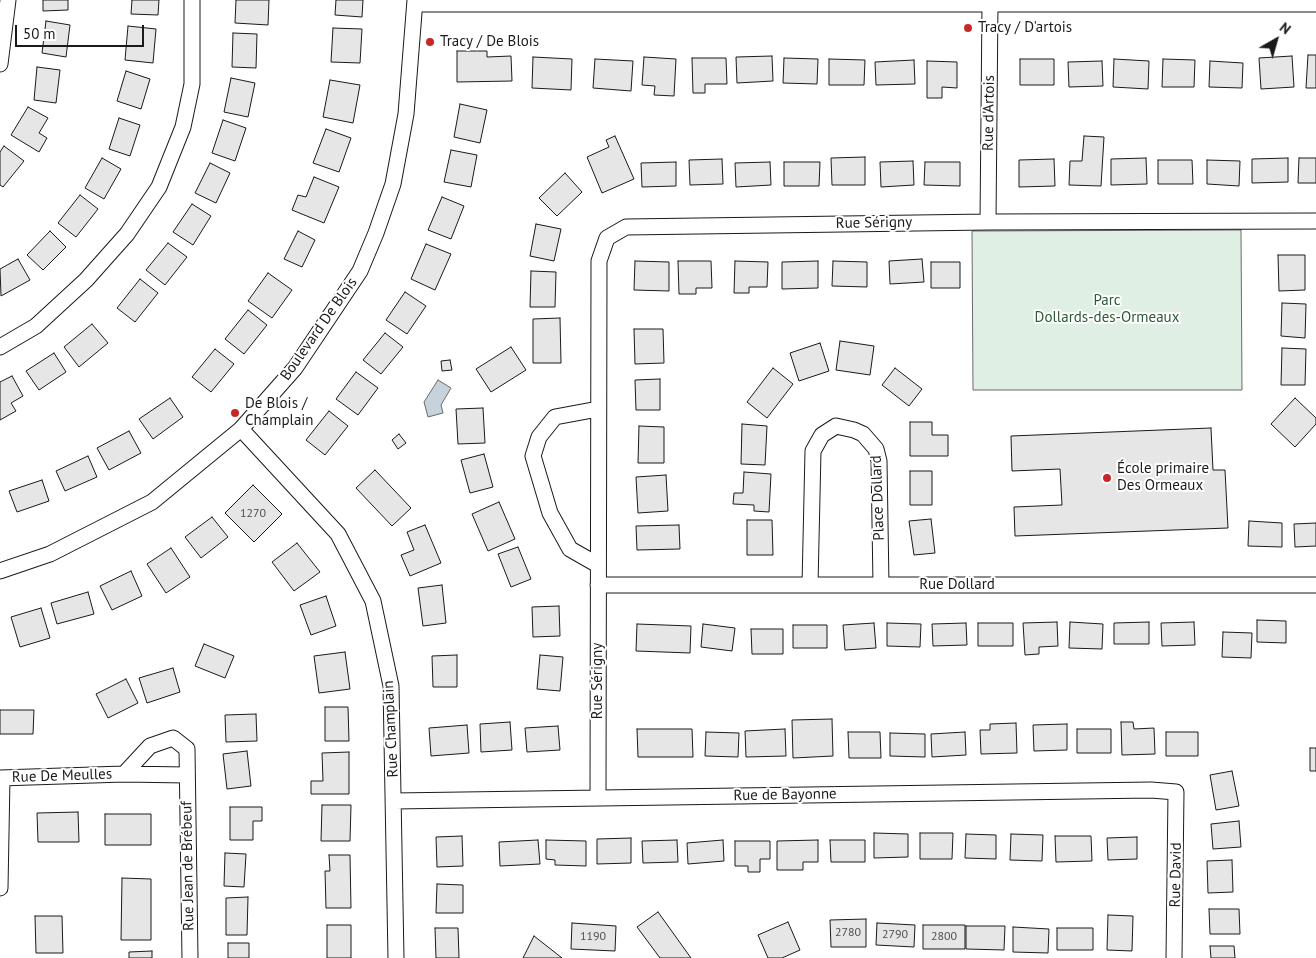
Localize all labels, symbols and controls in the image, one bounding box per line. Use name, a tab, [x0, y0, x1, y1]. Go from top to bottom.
scale bar	[18, 15, 146, 47]
north arrow	[1251, 15, 1301, 65]
text: N	[1276, 18, 1294, 38]
place label: Tracy / D'artois	[978, 19, 1072, 37]
marker: Tracy / D'artois	[962, 22, 974, 34]
text: 50 m	[23, 24, 56, 43]
place label: Tracy / De Blois	[440, 33, 539, 51]
marker: Tracy / De Blois	[424, 36, 436, 48]
street label: Rue d'Artois	[979, 75, 999, 151]
street label: Rue Sérigny	[836, 213, 912, 233]
street label: Boulevard De Blois	[277, 274, 361, 384]
park label: Parc Dollards-des-Ormeaux	[1035, 292, 1179, 327]
place label: De Blois / Champlain	[245, 395, 314, 430]
marker: De Blois / Champlain	[229, 407, 241, 419]
street label: Place Dollard	[868, 455, 888, 541]
place label: École primaire Des Ormeaux	[1117, 460, 1209, 495]
marker: École primaire Des Ormeaux	[1101, 472, 1113, 484]
house number: 1270	[240, 507, 266, 521]
street label: Rue Dollard	[919, 576, 995, 594]
street label: Rue Sérigny	[589, 643, 607, 719]
street label: Rue Champlain	[379, 680, 403, 778]
street label: Rue De Meulles	[12, 765, 112, 787]
street label: Rue de Bayonne	[733, 785, 837, 805]
street label: Rue Jean de Brébeuf	[178, 801, 198, 931]
street label: Rue David	[1166, 842, 1186, 908]
house number: 2780	[835, 926, 861, 940]
house number: 2790	[882, 928, 908, 942]
house number: 1190	[580, 930, 606, 944]
house number: 2800	[931, 930, 957, 944]

